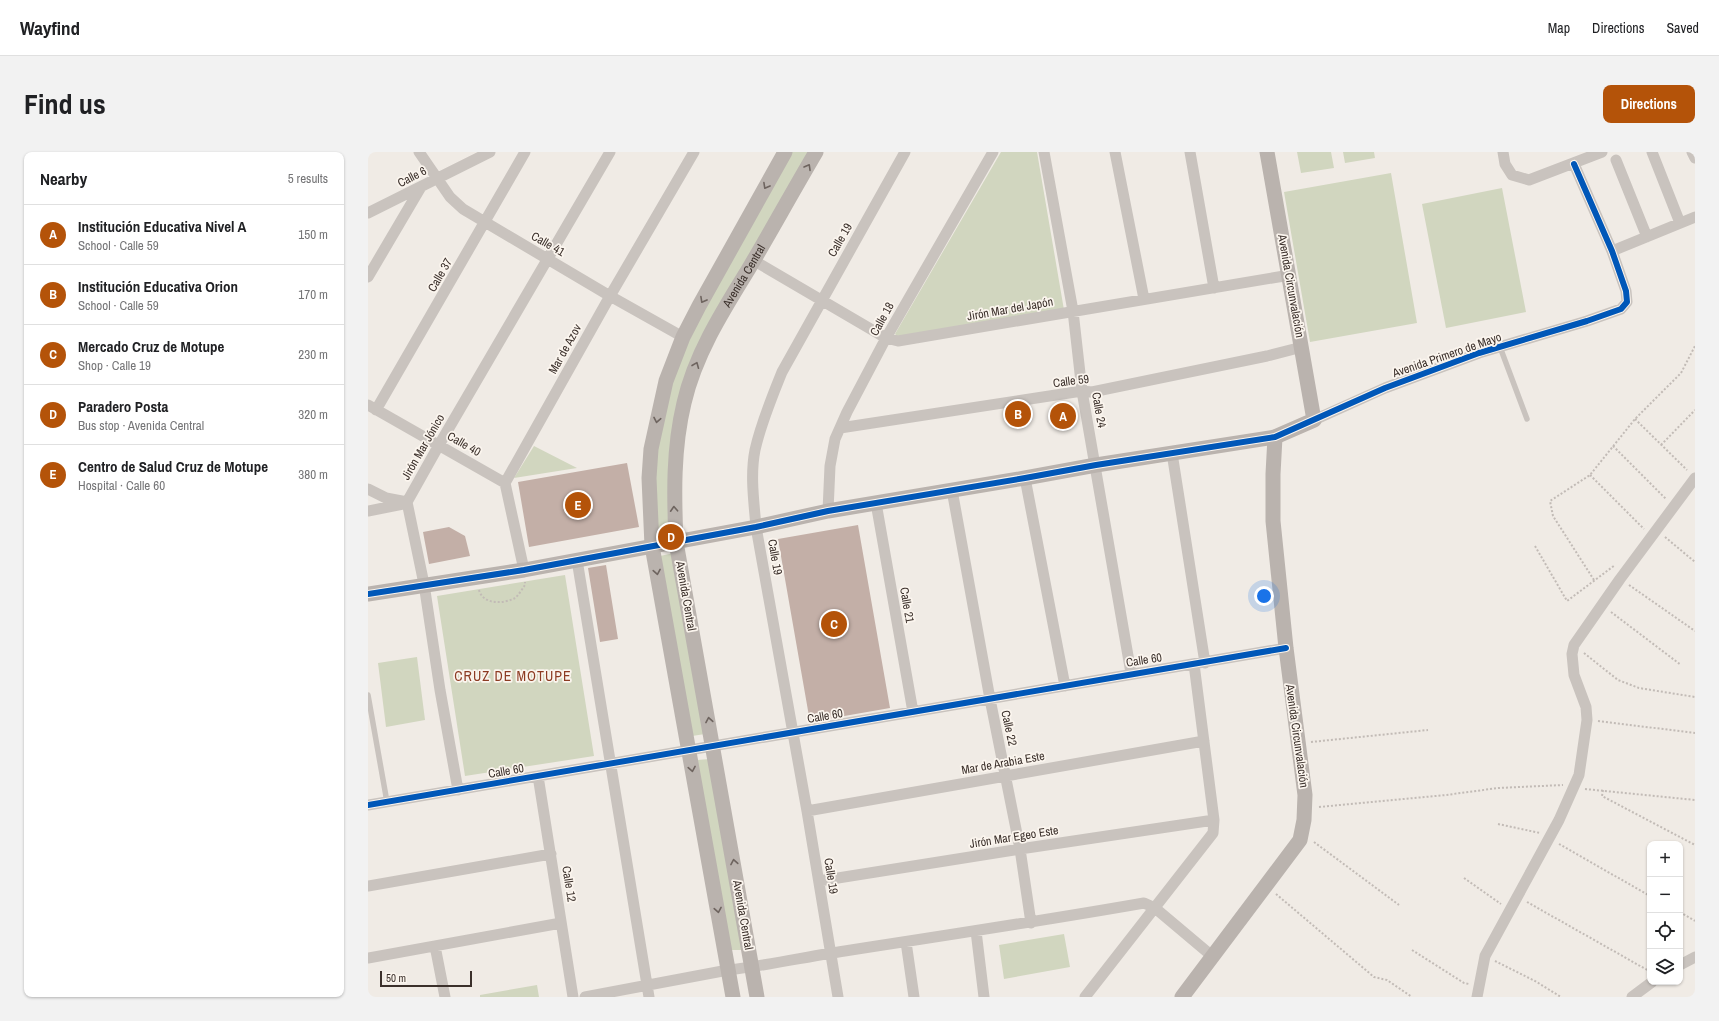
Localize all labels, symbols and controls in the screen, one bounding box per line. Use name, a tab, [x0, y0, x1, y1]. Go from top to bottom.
text: Wayfind	[20, 15, 80, 41]
text: Map	[1548, 19, 1570, 37]
text: Directions	[1592, 19, 1644, 37]
text: Saved	[1666, 19, 1699, 37]
text: Find us	[24, 85, 106, 123]
button: Directions	[1603, 85, 1695, 123]
street label: Calle 6	[395, 163, 429, 191]
one-way arrow	[803, 164, 810, 171]
text: Nearby	[40, 167, 87, 190]
text: 5 results	[288, 170, 328, 187]
one-way arrow	[764, 182, 771, 189]
text: Institución Educativa Nivel A	[78, 216, 246, 237]
street label: Calle 19	[824, 220, 856, 260]
text: A	[49, 226, 57, 243]
text: 150 m	[298, 226, 328, 243]
street label: Calle 41	[528, 228, 568, 260]
street label: Avenida Circunvalación	[1274, 232, 1308, 339]
text: School · Calle 59	[78, 237, 159, 254]
street label: Avenida Central	[719, 242, 769, 311]
street label: Calle 37	[424, 255, 456, 295]
text: Institución Educativa Orion	[78, 276, 238, 297]
text: B	[49, 286, 57, 303]
text: 170 m	[298, 286, 328, 303]
street label: Jirón Mar del Japón	[966, 294, 1054, 324]
one-way arrow	[700, 296, 707, 303]
text: School · Calle 59	[78, 297, 159, 314]
street label: Calle 18	[866, 299, 898, 339]
street label: Mar de Azov	[545, 321, 585, 377]
street label: Avenida Primero de Mayo	[1389, 329, 1504, 381]
text: Mercado Cruz de Motupe	[78, 336, 224, 357]
text: C	[49, 346, 57, 363]
text: 230 m	[298, 346, 328, 363]
text: Shop · Calle 19	[78, 357, 151, 374]
one-way arrow	[692, 362, 700, 369]
street label: Calle 59	[1052, 371, 1090, 391]
street label: Calle 24	[1088, 391, 1110, 430]
text: Paradero Posta	[78, 396, 168, 417]
pin: B	[1005, 399, 1031, 429]
pin: A	[1050, 401, 1076, 431]
text: D	[49, 406, 57, 423]
text: 320 m	[298, 406, 328, 423]
street label: Jirón Mar Jónico	[398, 411, 448, 483]
text: Bus stop · Avenida Central	[78, 417, 204, 434]
one-way arrow	[653, 417, 661, 424]
street label: Calle 40	[444, 428, 484, 460]
text: Centro de Salud Cruz de Motupe	[78, 456, 268, 477]
text: E	[49, 466, 57, 483]
text: 380 m	[298, 466, 328, 483]
text: Hospital · Calle 60	[78, 477, 165, 494]
pin: E	[565, 490, 591, 520]
one-way arrow	[670, 506, 679, 512]
pin: D	[658, 522, 684, 552]
street label: Calle 19	[764, 538, 786, 576]
street label: Avenida Central	[672, 559, 700, 632]
one-way arrow	[652, 569, 661, 575]
street label: Calle 21	[896, 586, 918, 625]
your location	[1254, 586, 1274, 606]
pin: C	[821, 609, 847, 639]
street label: Calle 60	[1125, 649, 1163, 671]
district label: CRUZ DE MOTUPE	[454, 667, 572, 685]
street label: Avenida Circunvalación	[1282, 682, 1312, 789]
street label: Calle 60	[806, 705, 844, 727]
street label: Calle 22	[997, 709, 1021, 747]
one-way arrow	[705, 717, 714, 723]
street label: Mar de Arabia Este	[960, 748, 1046, 778]
street label: Calle 60	[487, 760, 525, 782]
one-way arrow	[688, 766, 696, 772]
street label: Jirón Mar Egeo Este	[968, 822, 1060, 852]
map controls	[1647, 841, 1683, 985]
button: +	[1647, 841, 1683, 877]
street label: Calle 19	[820, 857, 842, 895]
one-way arrow	[730, 859, 739, 865]
street label: Calle 12	[558, 865, 580, 903]
button: −	[1647, 877, 1683, 913]
street label: Avenida Central	[729, 878, 757, 951]
one-way arrow	[713, 907, 722, 913]
button: locate	[1647, 913, 1683, 949]
button: layers	[1647, 949, 1683, 985]
scale bar	[380, 969, 472, 988]
text: 50 m	[386, 971, 406, 985]

